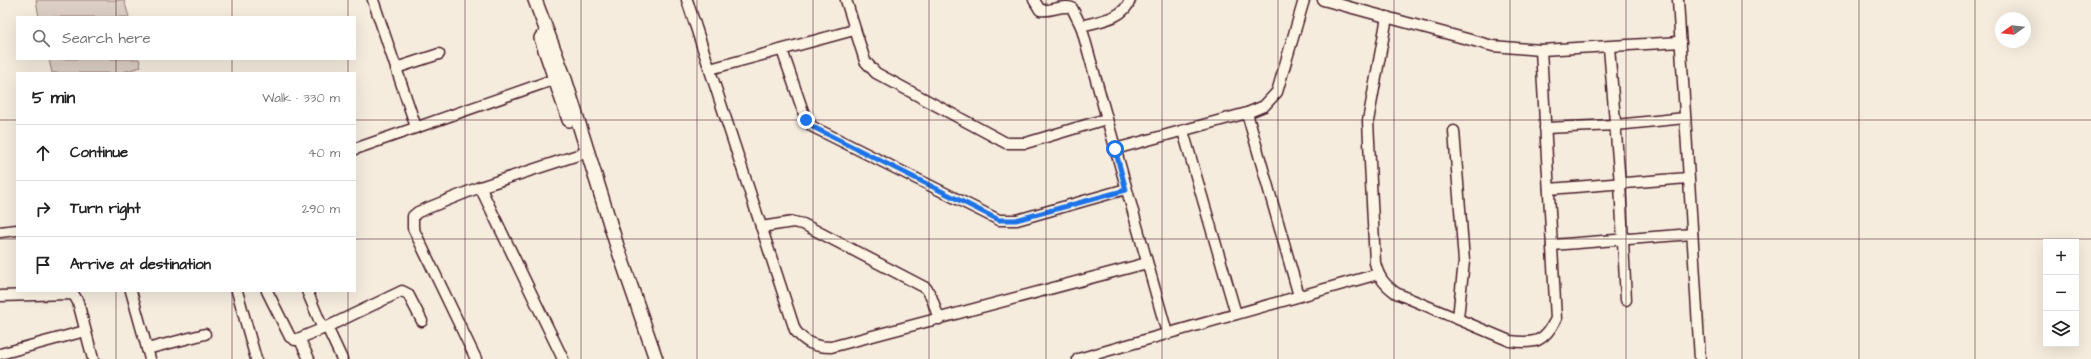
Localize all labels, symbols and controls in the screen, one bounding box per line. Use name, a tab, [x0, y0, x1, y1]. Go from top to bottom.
north arrow	[1995, 12, 2031, 48]
search box	[16, 16, 356, 60]
icon: search	[30, 27, 52, 49]
text: Search here	[62, 28, 151, 49]
text: 5 min	[32, 86, 75, 110]
text: Walk · 330 m	[262, 89, 340, 107]
route end	[797, 111, 815, 129]
route start	[1106, 140, 1124, 158]
icon: ahead	[32, 142, 54, 164]
text: Continue	[70, 142, 128, 163]
text: 40 m	[308, 144, 340, 162]
icon: right	[32, 198, 54, 220]
text: Turn right	[70, 198, 141, 219]
text: 290 m	[302, 200, 340, 218]
map controls	[2043, 239, 2079, 347]
button: +	[2043, 239, 2079, 275]
icon: arrive	[32, 254, 54, 276]
text: Arrive at destination	[70, 254, 211, 275]
button: −	[2043, 275, 2079, 311]
button: layers	[2043, 311, 2079, 347]

